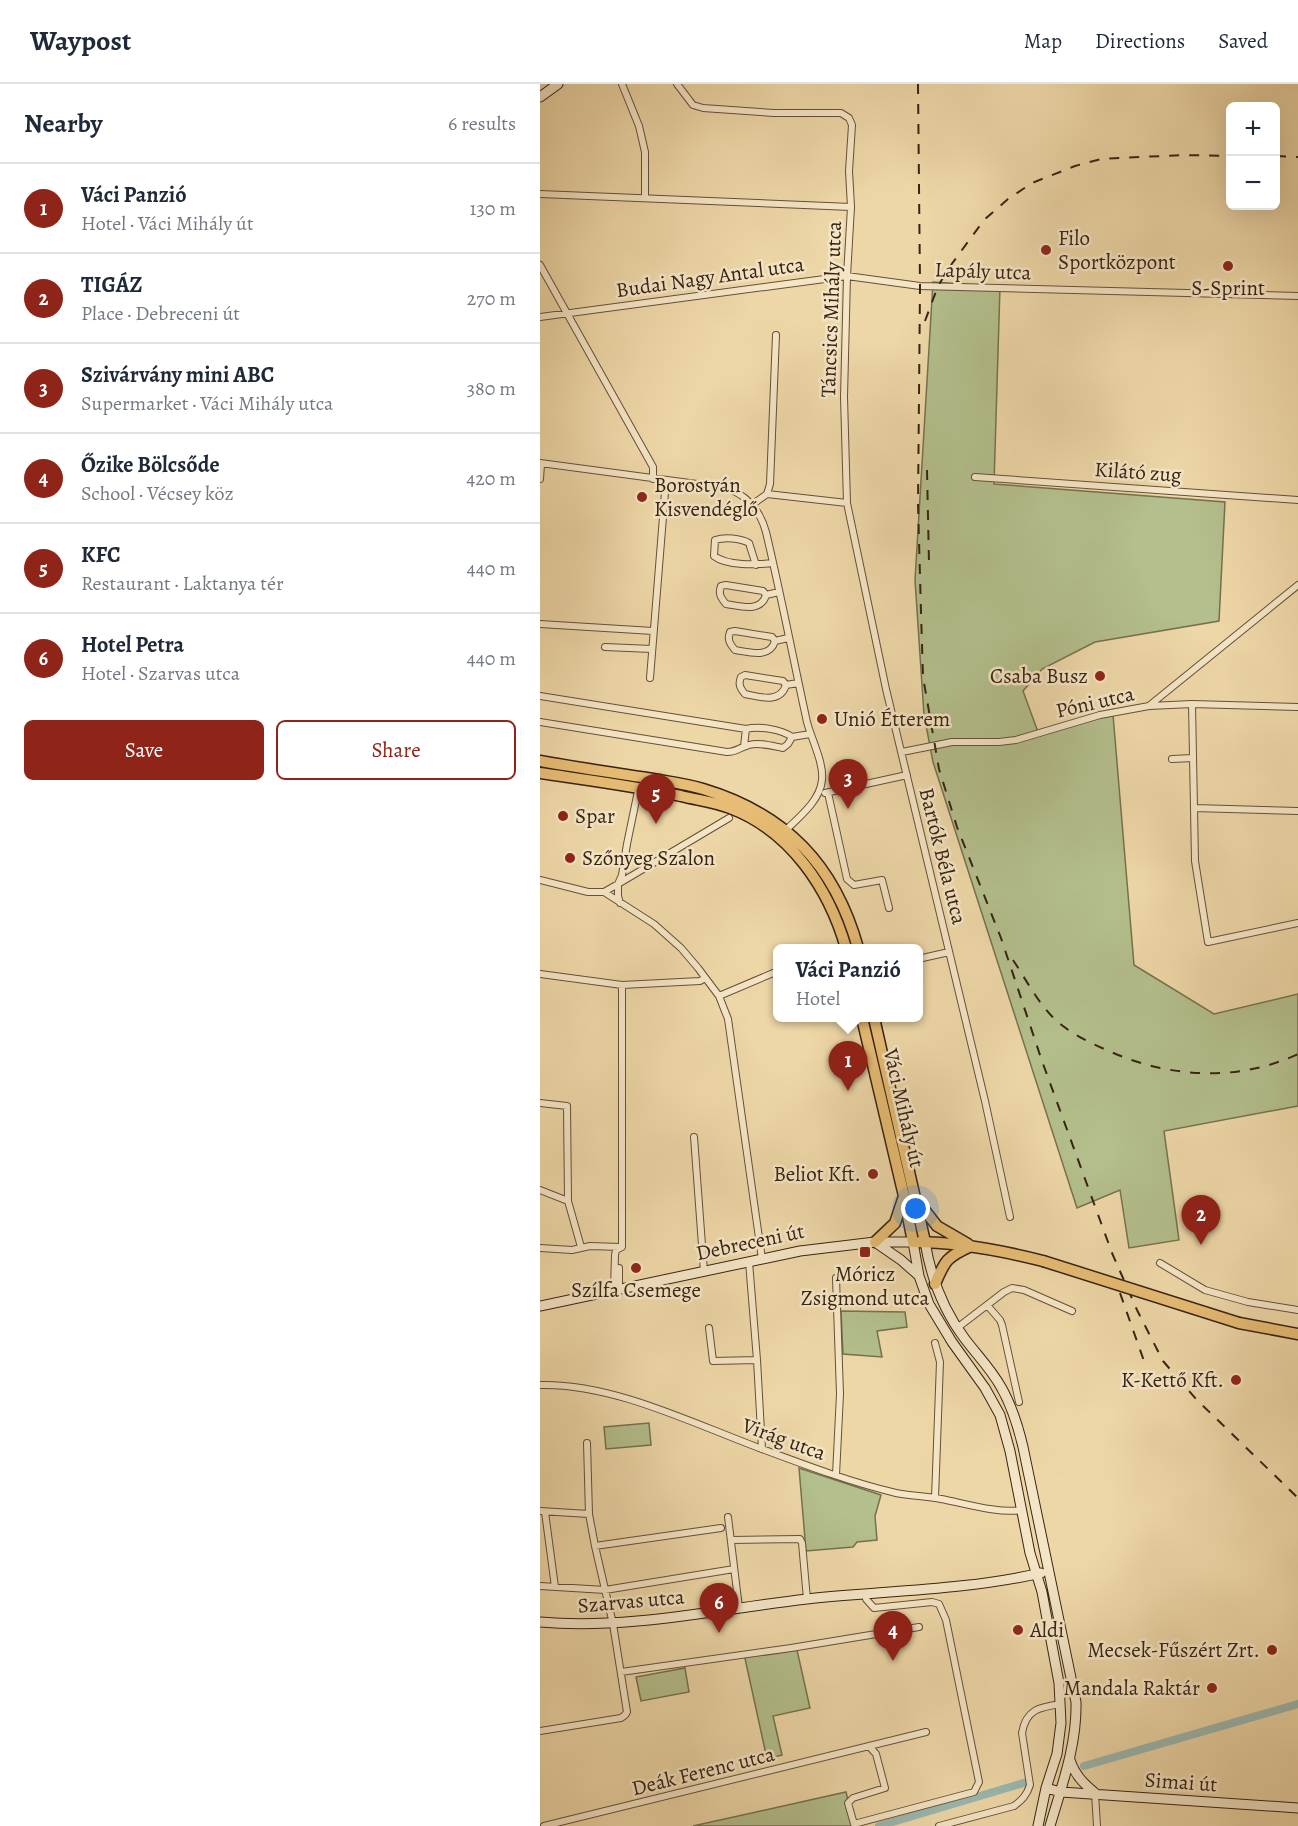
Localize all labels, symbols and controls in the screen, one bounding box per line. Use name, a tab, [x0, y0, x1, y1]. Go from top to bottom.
text: Waypost	[30, 22, 131, 60]
text: Map	[1024, 27, 1062, 55]
text: Directions	[1095, 27, 1185, 55]
text: Saved	[1218, 27, 1268, 55]
map controls	[1226, 102, 1280, 210]
button: +	[1226, 102, 1280, 156]
text: Nearby	[24, 106, 103, 141]
text: 6 results	[448, 110, 516, 137]
button: −	[1226, 156, 1280, 210]
text: Váci Panzió	[81, 180, 186, 210]
text: 1	[40, 195, 47, 222]
text: 130 m	[470, 195, 516, 222]
text: Hotel · Váci Mihály út	[81, 210, 254, 237]
street label: Táncsics Mihály utca	[814, 220, 848, 398]
place label: Filo Sportközpont	[1058, 224, 1176, 276]
marker: Filo Sportközpont	[1039, 243, 1053, 257]
street label: Budai Nagy Antal utca	[614, 250, 806, 304]
street label: Lapály utca	[934, 255, 1032, 287]
marker: S-Sprint	[1221, 259, 1235, 273]
text: TIGÁZ	[81, 270, 142, 300]
place label: S-Sprint	[1191, 274, 1265, 302]
text: 2	[39, 285, 48, 312]
text: 270 m	[467, 285, 516, 312]
text: Place · Debreceni út	[81, 300, 240, 327]
text: Szivárvány mini ABC	[81, 360, 274, 390]
text: 3	[39, 375, 48, 402]
text: 380 m	[467, 375, 516, 402]
text: Supermarket · Váci Mihály utca	[81, 390, 333, 417]
text: Őzike Bölcsőde	[81, 450, 220, 480]
street label: Kilátó zug	[1094, 455, 1183, 489]
text: 4	[39, 465, 48, 492]
text: 420 m	[466, 465, 516, 492]
place label: Borostyán Kisvendéglő	[654, 471, 758, 523]
text: School · Vécsey köz	[81, 480, 234, 507]
marker: Borostyán Kisvendéglő	[635, 490, 649, 504]
text: KFC	[81, 540, 120, 570]
text: 5	[39, 555, 48, 582]
text: 440 m	[467, 555, 516, 582]
text: Restaurant · Laktanya tér	[81, 570, 284, 597]
text: Hotel Petra	[81, 630, 184, 660]
text: 6	[39, 645, 48, 672]
text: 440 m	[467, 645, 516, 672]
text: Hotel · Szarvas utca	[81, 660, 240, 687]
place label: Csaba Busz	[990, 662, 1088, 690]
marker: Csaba Busz	[1093, 669, 1107, 683]
street label: Póni utca	[1053, 679, 1137, 725]
place label: Unió Étterem	[834, 705, 950, 733]
marker: Unió Étterem	[815, 712, 829, 726]
button: Save	[24, 720, 264, 780]
button: Share	[276, 720, 516, 780]
pin: 3	[828, 760, 868, 809]
pin: 5	[636, 774, 676, 824]
street label: Bartók Béla utca	[912, 785, 974, 927]
place label: Spar	[575, 802, 615, 830]
marker: Spar	[556, 809, 570, 823]
place label: Szőnyeg Szalon	[582, 844, 715, 872]
marker: Szőnyeg Szalon	[563, 851, 577, 865]
popup	[773, 944, 923, 1022]
text: Váci Panzió	[795, 955, 901, 985]
text: Hotel	[795, 985, 840, 1012]
pin: 1	[828, 1042, 868, 1091]
street label: Váci Mihály út	[876, 1045, 931, 1170]
place label: Beliot Kft.	[773, 1160, 861, 1188]
marker: Beliot Kft.	[866, 1167, 880, 1181]
your location	[901, 1194, 930, 1223]
pin: 2	[1182, 1196, 1220, 1245]
street label: Debreceni út	[693, 1217, 807, 1267]
marker: Móricz Zsigmond utca	[858, 1245, 872, 1259]
place label: Móricz Zsigmond utca	[801, 1260, 929, 1312]
marker: Szílfa Csemege	[629, 1261, 643, 1275]
place label: Szílfa Csemege	[571, 1276, 701, 1304]
place label: K-Kettő Kft.	[1121, 1366, 1224, 1394]
marker: K-Kettő Kft.	[1229, 1373, 1243, 1387]
street label: Virág utca	[737, 1411, 830, 1467]
street label: Szarvas utca	[576, 1582, 686, 1620]
pin: 6	[700, 1584, 738, 1633]
pin: 4	[874, 1612, 912, 1661]
place label: Aldi	[1029, 1616, 1064, 1644]
marker: Aldi	[1011, 1623, 1025, 1637]
place label: Mecsek-Fűszért Zrt.	[1087, 1636, 1260, 1664]
marker: Mecsek-Fűszért Zrt.	[1265, 1643, 1279, 1657]
place label: Mandala Raktár	[1064, 1674, 1200, 1702]
marker: Mandala Raktár	[1205, 1681, 1219, 1695]
street label: Deák Ferenc utca	[629, 1740, 778, 1802]
street label: Simai út	[1144, 1766, 1218, 1798]

